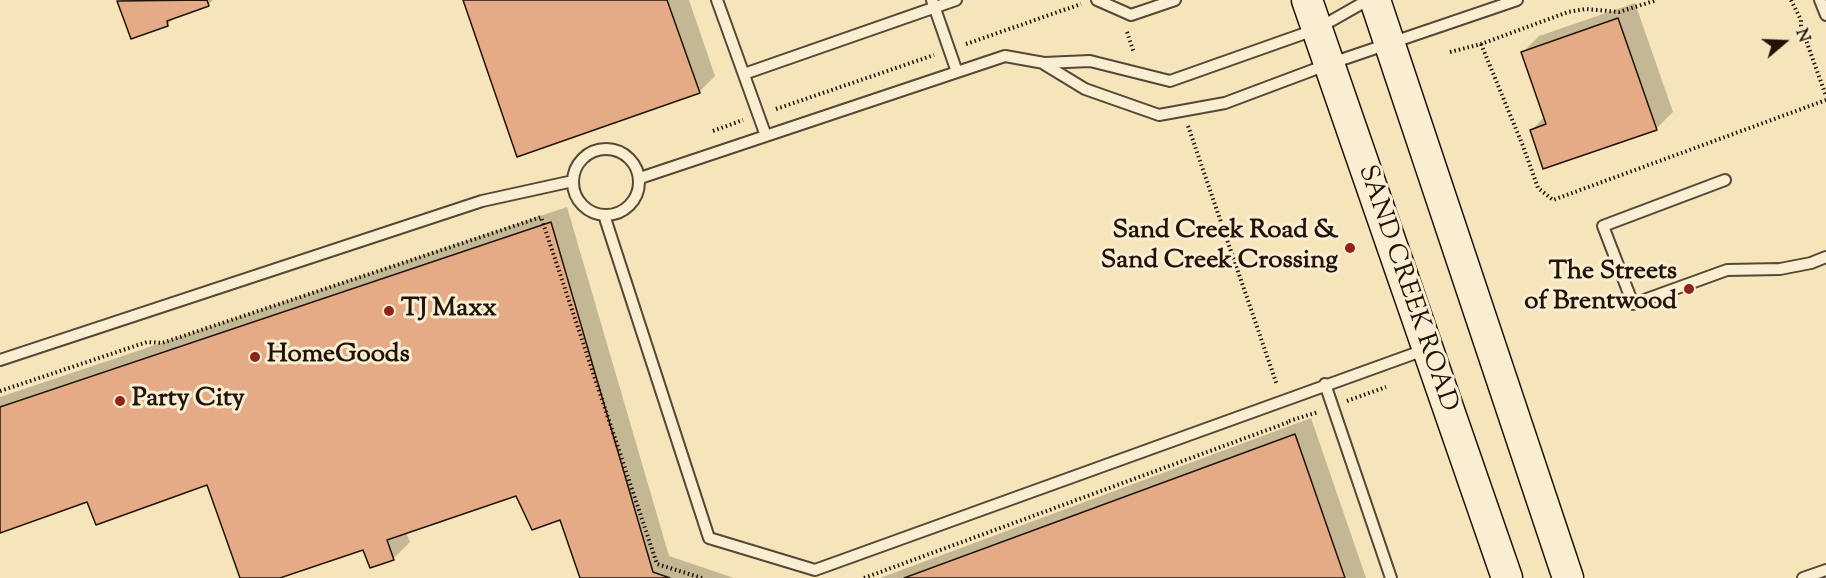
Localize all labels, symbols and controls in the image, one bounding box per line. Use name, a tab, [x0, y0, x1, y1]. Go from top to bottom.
north arrow	[1754, 12, 1814, 72]
text: N	[1789, 26, 1814, 46]
street label: SAND CREEK ROAD	[1349, 162, 1463, 416]
place label: Sand Creek Road & Sand Creek Crossing	[1101, 217, 1338, 278]
marker: Sand Creek Road & Sand Creek Crossing	[1343, 241, 1357, 255]
place label: The Streets of Brentwood	[1524, 258, 1677, 320]
marker: The Streets of Brentwood	[1682, 282, 1696, 296]
place label: TJ Maxx	[401, 295, 497, 327]
marker: TJ Maxx	[382, 304, 396, 318]
place label: HomeGoods	[267, 341, 410, 373]
marker: HomeGoods	[248, 350, 262, 364]
place label: Party City	[132, 385, 245, 417]
marker: Party City	[113, 394, 127, 408]

